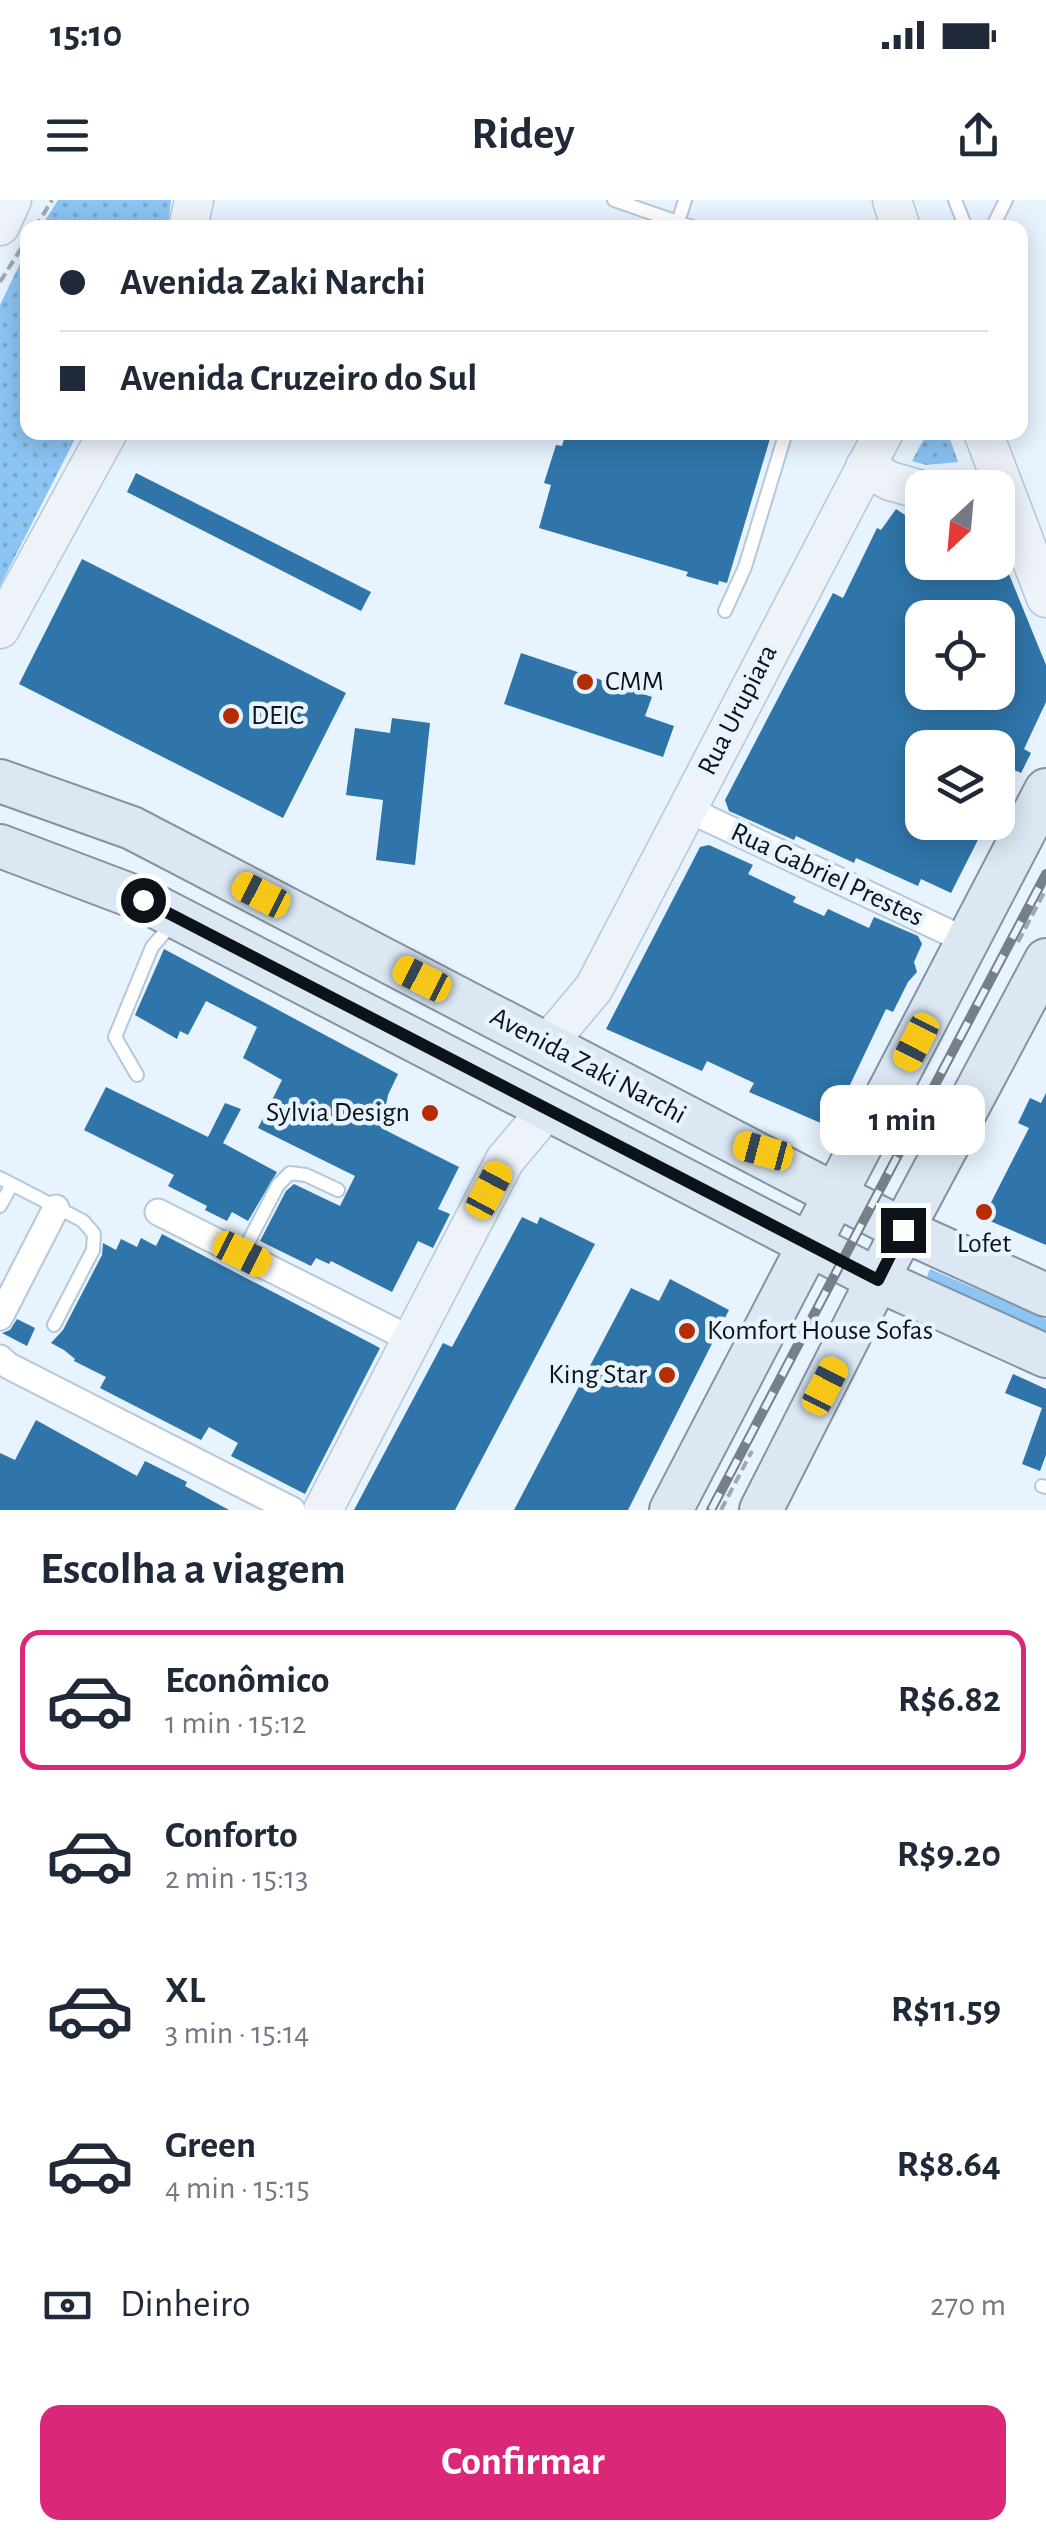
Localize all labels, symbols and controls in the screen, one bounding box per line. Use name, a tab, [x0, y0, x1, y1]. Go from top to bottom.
text: 15:10	[50, 16, 122, 54]
icon: menu	[40, 108, 95, 163]
icon: share	[951, 108, 1006, 163]
text: Ridey	[471, 112, 575, 157]
text: Avenida Zaki Narchi	[120, 264, 426, 302]
text: Avenida Cruzeiro do Sul	[120, 360, 477, 398]
north arrow	[905, 470, 1015, 580]
map controls	[905, 470, 1015, 840]
button: locate	[905, 600, 1015, 710]
street label: Rua Urupiara	[693, 640, 783, 780]
place label: CMM	[605, 668, 664, 696]
marker: CMM	[574, 671, 596, 693]
place label: DEIC	[251, 702, 304, 730]
marker: DEIC	[220, 705, 242, 727]
button: layers	[905, 730, 1015, 840]
street label: Rua Gabriel Prestes	[726, 818, 928, 932]
car	[227, 868, 295, 922]
route start	[121, 878, 166, 923]
car	[388, 952, 456, 1006]
street label: Avenida Zaki Narchi	[485, 1003, 691, 1129]
car	[889, 1008, 943, 1076]
callout: 1 min	[820, 1085, 986, 1155]
place label: Sylvia Design	[266, 1099, 410, 1127]
marker: Sylvia Design	[419, 1102, 441, 1124]
text: 1 min	[869, 1104, 936, 1136]
car	[730, 1129, 796, 1173]
car	[462, 1156, 516, 1224]
marker: Lofet	[973, 1201, 995, 1223]
route end	[881, 1208, 926, 1253]
car	[208, 1227, 276, 1281]
place label: Lofet	[957, 1230, 1011, 1258]
place label: Komfort House Sofas	[707, 1317, 933, 1345]
marker: Komfort House Sofas	[676, 1320, 698, 1342]
car	[798, 1352, 852, 1420]
place label: King Star	[548, 1361, 647, 1389]
marker: King Star	[656, 1364, 678, 1386]
text: Escolha a viagem	[40, 1547, 346, 1592]
icon: car	[45, 1655, 135, 1745]
text: Econômico	[165, 1662, 329, 1700]
text: R$6.82	[898, 1681, 1001, 1719]
text: 1 min · 15:12	[165, 1707, 306, 1739]
icon: car	[45, 1810, 135, 1900]
text: Conforto	[165, 1817, 298, 1855]
text: R$9.20	[897, 1836, 1001, 1874]
text: 2 min · 15:13	[165, 1862, 309, 1894]
icon: car	[45, 1965, 135, 2055]
text: XL	[165, 1972, 205, 2010]
text: R$11.59	[891, 1991, 1001, 2029]
text: 3 min · 15:14	[165, 2017, 309, 2049]
icon: car	[45, 2120, 135, 2210]
text: Green	[165, 2127, 256, 2165]
text: R$8.64	[897, 2146, 1001, 2184]
text: 4 min · 15:15	[165, 2172, 310, 2204]
icon: cash	[40, 2278, 95, 2333]
text: Dinheiro	[120, 2286, 251, 2324]
text: 270 m	[930, 2289, 1006, 2321]
button: Confirmar	[40, 2405, 1006, 2520]

